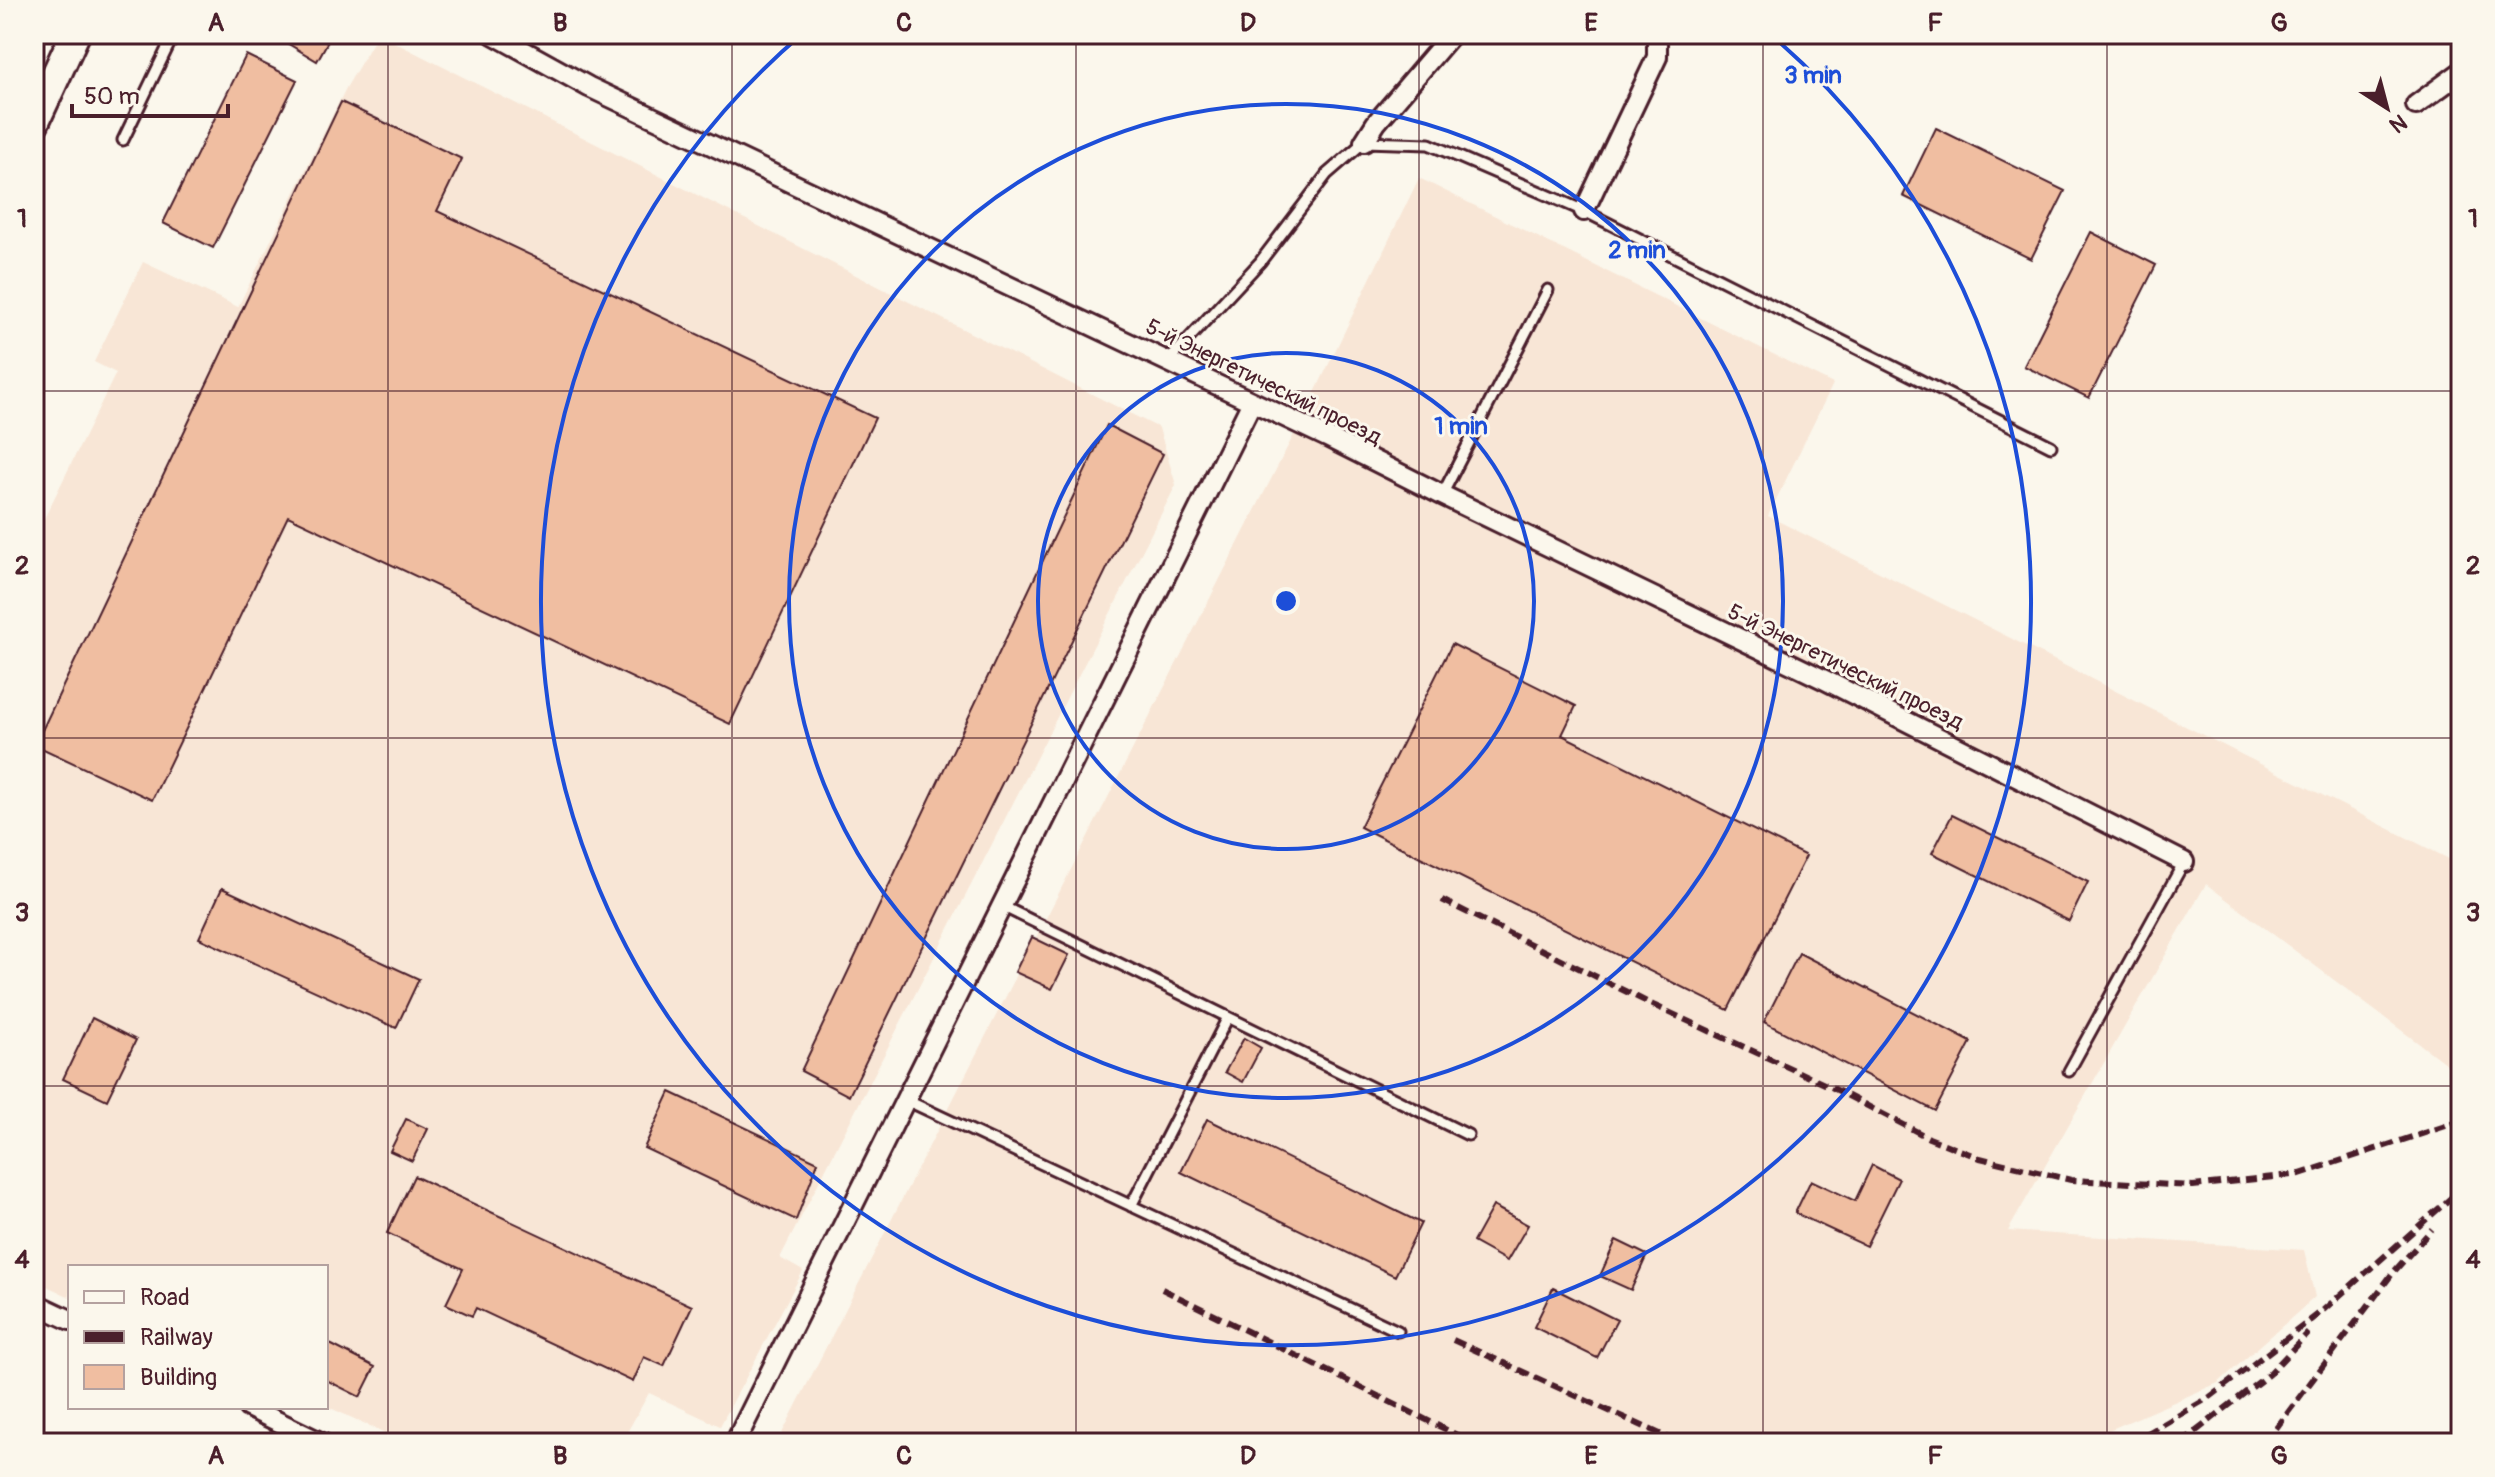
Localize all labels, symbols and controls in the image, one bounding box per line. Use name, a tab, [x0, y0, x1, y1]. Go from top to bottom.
text: A	[208, 7, 225, 39]
text: B	[553, 7, 567, 39]
text: C	[896, 7, 912, 39]
text: D	[1240, 7, 1256, 39]
text: E	[1584, 7, 1598, 39]
text: F	[1927, 7, 1943, 39]
text: G	[2270, 7, 2288, 39]
text: 3 min	[1784, 61, 1842, 90]
scale bar	[72, 68, 228, 118]
north arrow	[2347, 68, 2427, 148]
text: 50 m	[84, 82, 140, 111]
text: N	[2384, 108, 2412, 139]
text: 1	[17, 203, 27, 235]
text: 1	[2468, 203, 2478, 235]
text: 2 min	[1608, 236, 1666, 265]
street label: 5-й Энергетический проезд	[1141, 313, 1386, 451]
text: 1 min	[1434, 412, 1488, 441]
text: 2	[15, 550, 29, 582]
text: 2	[2466, 550, 2480, 582]
centre of rings	[1272, 587, 1300, 615]
street label: 5-й Энергетический проезд	[1723, 598, 1968, 736]
text: 3	[15, 897, 29, 929]
text: 3	[2466, 897, 2480, 929]
text: 4	[14, 1244, 30, 1276]
text: 4	[2465, 1244, 2481, 1276]
legend	[68, 1265, 328, 1409]
text: Road	[140, 1283, 190, 1312]
text: Railway	[140, 1323, 213, 1352]
text: Building	[140, 1363, 217, 1392]
text: A	[208, 1440, 225, 1472]
text: B	[553, 1440, 567, 1472]
text: C	[896, 1440, 912, 1472]
text: D	[1240, 1440, 1256, 1472]
text: E	[1584, 1440, 1598, 1472]
text: F	[1927, 1440, 1943, 1472]
text: G	[2270, 1440, 2288, 1472]

